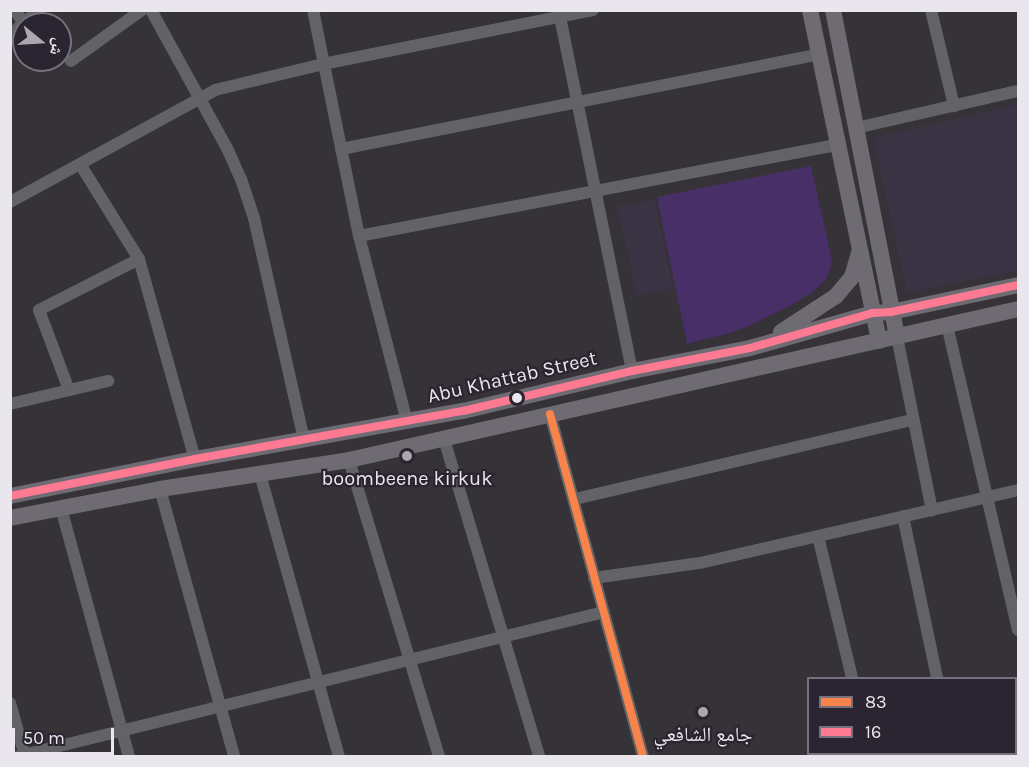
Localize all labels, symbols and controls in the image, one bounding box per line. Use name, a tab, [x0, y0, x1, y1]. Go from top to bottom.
north arrow	[12, 12, 72, 72]
text: ش	[46, 36, 69, 58]
street label: Abu Khattab Street	[425, 346, 599, 408]
unlabelled marker	[511, 392, 523, 404]
marker: boombeene kirkuk	[400, 449, 414, 463]
place label: boombeene kirkuk	[321, 466, 493, 490]
legend	[807, 677, 1017, 755]
text: 83	[865, 691, 887, 713]
marker: جامع الشافعي	[696, 705, 710, 719]
scale bar	[15, 716, 117, 754]
text: 16	[865, 721, 881, 743]
place label: جامع الشافعي	[654, 722, 752, 746]
text: 50 m	[23, 727, 65, 749]

